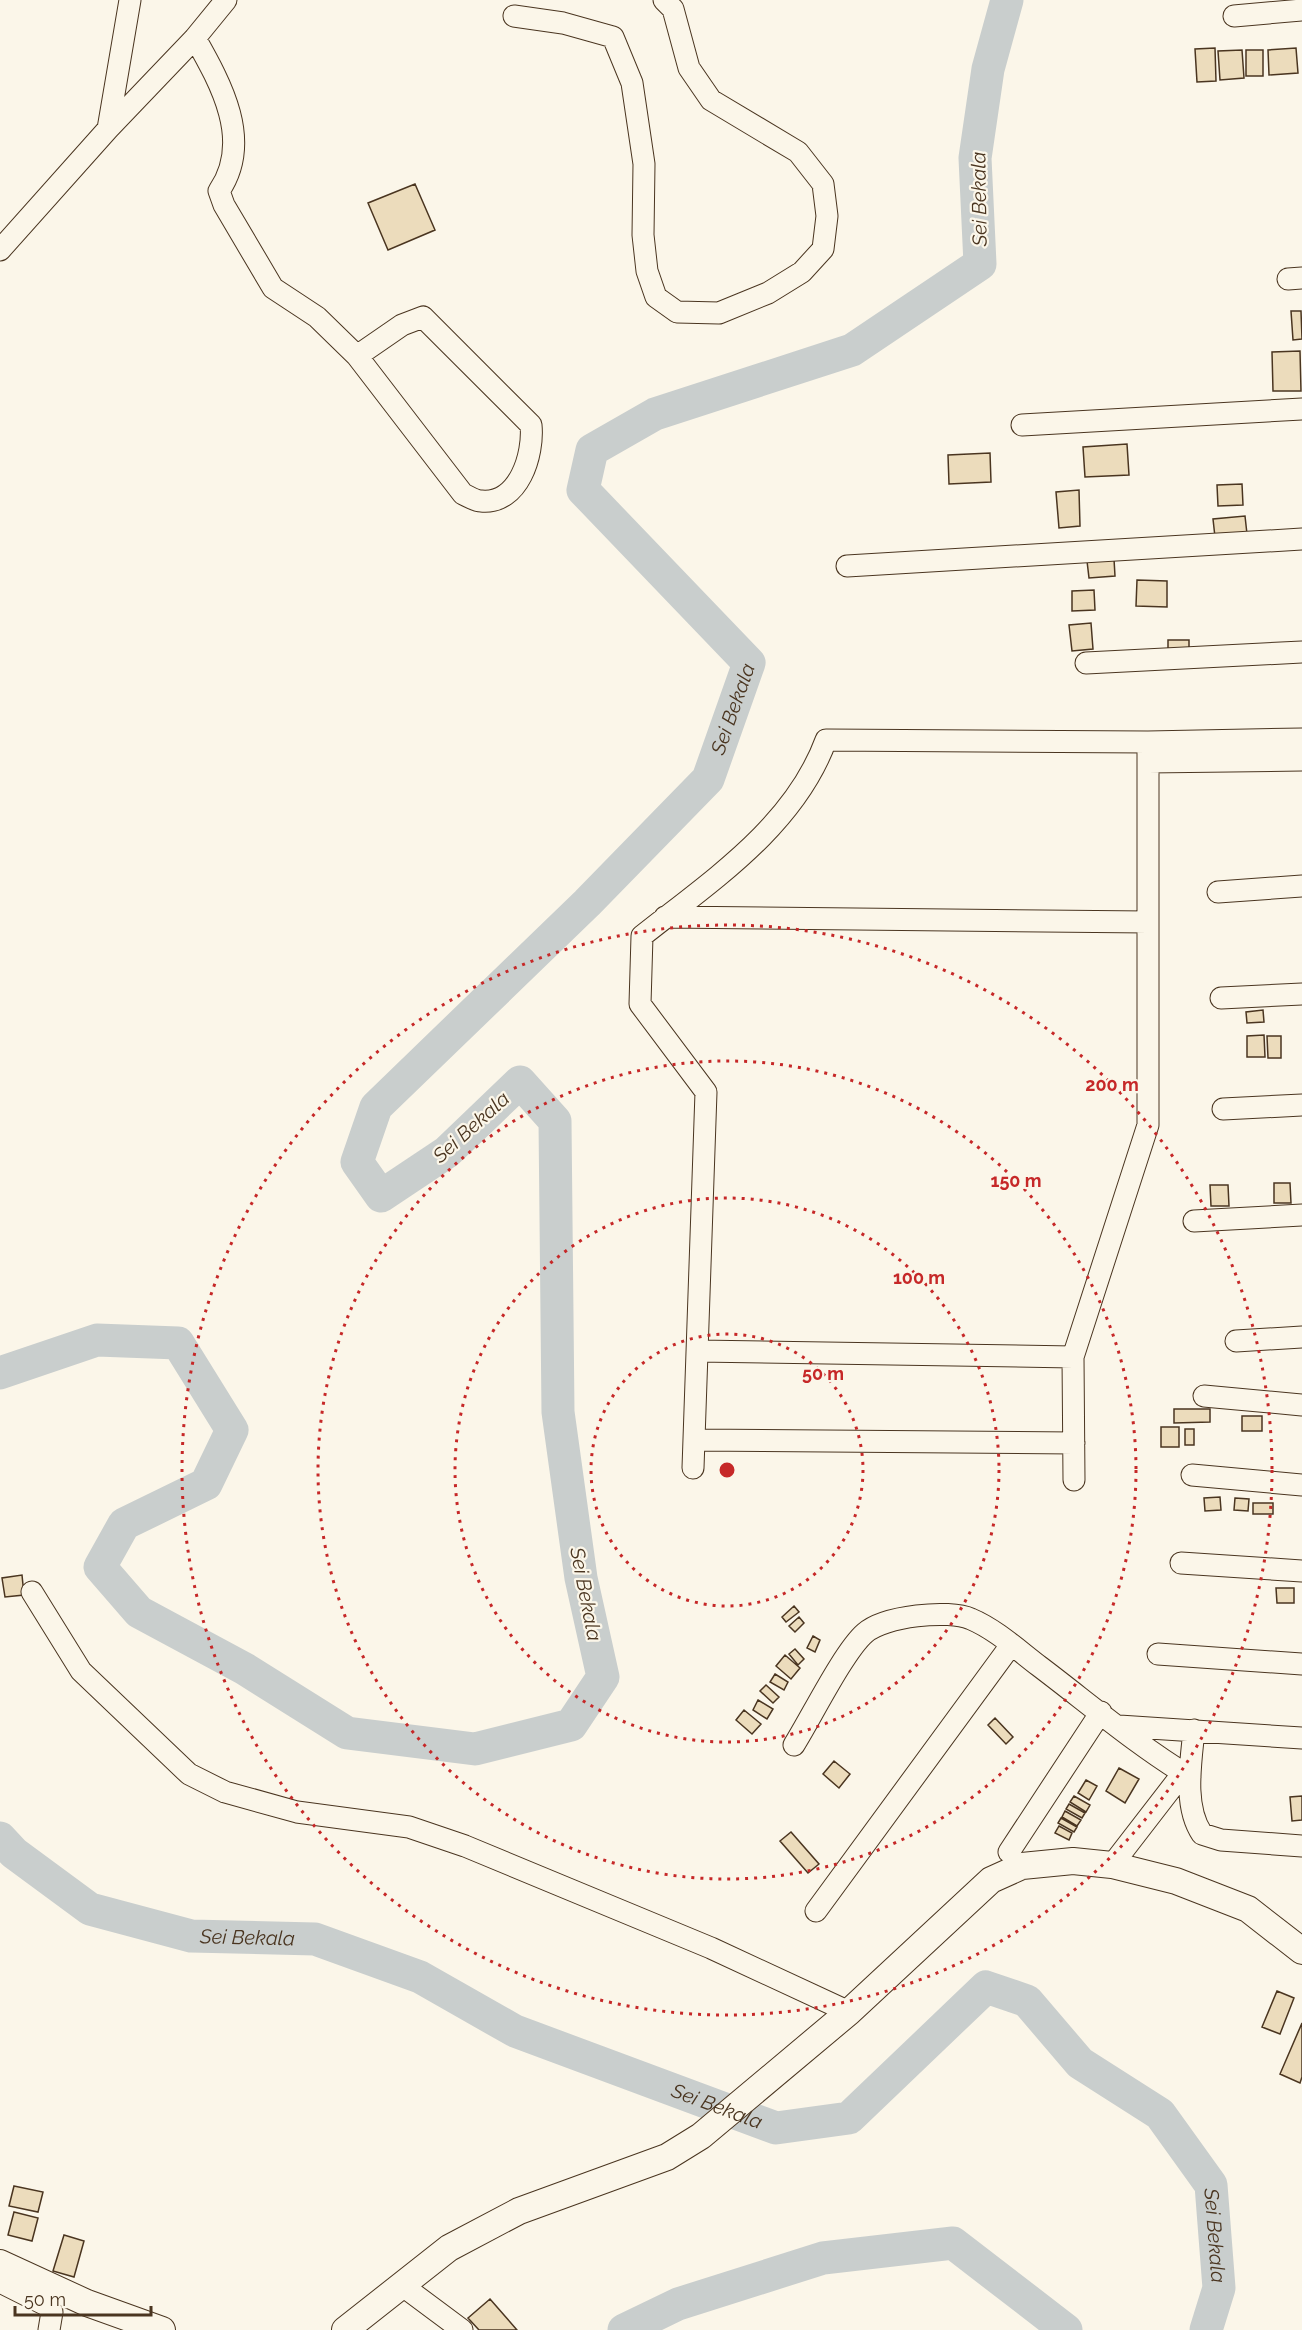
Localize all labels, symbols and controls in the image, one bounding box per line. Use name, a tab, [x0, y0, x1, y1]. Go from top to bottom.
water label: Sei Bekala	[966, 151, 992, 248]
water label: Sei Bekala	[705, 660, 760, 759]
text: 200 m	[1085, 1074, 1139, 1095]
water label: Sei Bekala	[427, 1086, 514, 1168]
text: 150 m	[991, 1170, 1042, 1191]
text: 100 m	[893, 1267, 945, 1288]
text: 50 m	[802, 1363, 844, 1384]
centre of rings	[717, 1460, 737, 1480]
water label: Sei Bekala	[565, 1544, 607, 1643]
water label: Sei Bekala	[199, 1924, 295, 1951]
water label: Sei Bekala	[667, 2078, 766, 2134]
water label: Sei Bekala	[1199, 2186, 1231, 2284]
scale bar	[15, 2279, 152, 2317]
text: 50 m	[24, 2289, 66, 2310]

